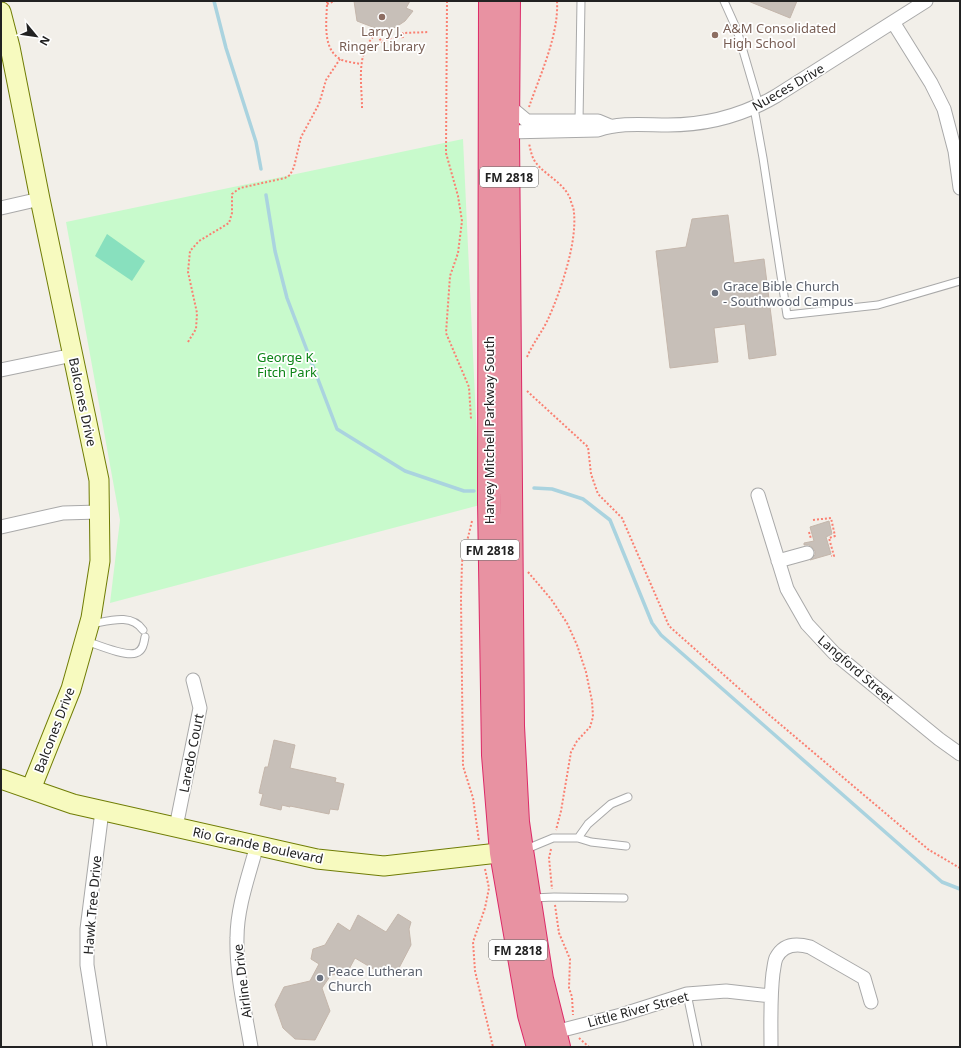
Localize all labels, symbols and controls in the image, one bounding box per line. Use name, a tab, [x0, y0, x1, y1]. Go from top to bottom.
marker: Larry J. Ringer Library	[377, 12, 387, 22]
north arrow	[16, 16, 56, 56]
place label: A&M Consolidated High School	[723, 19, 836, 52]
place label: Larry J. Ringer Library	[339, 22, 425, 55]
marker: A&M Consolidated High School	[710, 30, 720, 40]
text: N	[36, 34, 54, 49]
street label: Nueces Drive	[749, 59, 827, 115]
road number: FM 2818	[480, 167, 538, 187]
place label: Grace Bible Church - Southwood Campus	[723, 277, 854, 310]
marker: Grace Bible Church - Southwood Campus	[710, 288, 720, 298]
street label: Harvey Mitchell Parkway South	[480, 336, 498, 524]
park label: George K. Fitch Park	[257, 348, 317, 381]
street label: Balcones Drive	[65, 356, 101, 448]
road number: FM 2818	[461, 540, 519, 560]
street label: Langford Street	[814, 631, 898, 707]
street label: Balcones Drive	[29, 685, 79, 775]
street label: Laredo Court	[175, 712, 208, 794]
street label: Rio Grande Boulevard	[191, 822, 325, 868]
street label: Hawk Tree Drive	[79, 855, 105, 955]
road number: FM 2818	[489, 940, 547, 960]
street label: Airline Drive	[229, 943, 255, 1019]
place label: Peace Lutheran Church	[328, 962, 423, 995]
marker: Peace Lutheran Church	[315, 973, 325, 983]
street label: Little River Street	[585, 987, 691, 1031]

